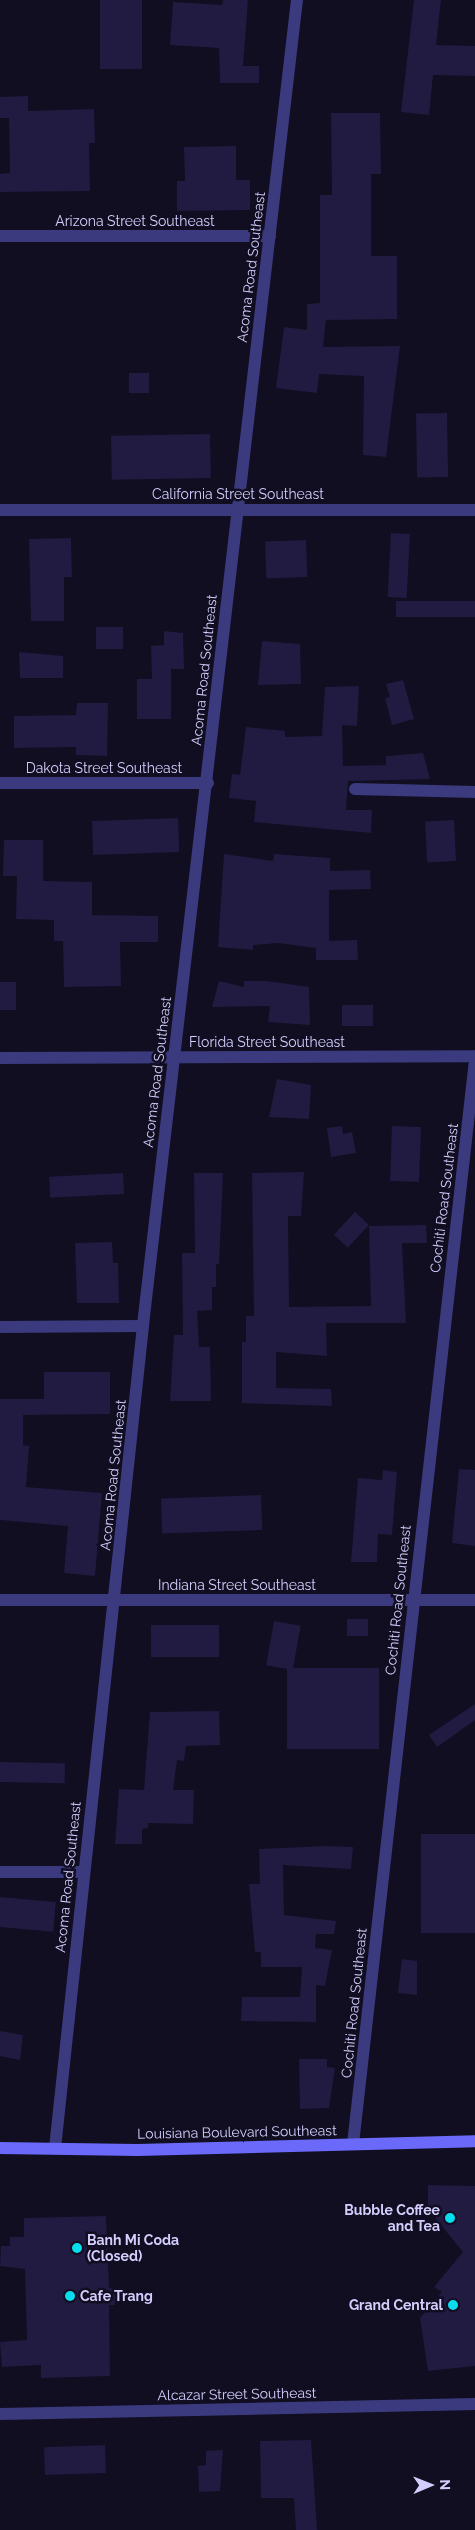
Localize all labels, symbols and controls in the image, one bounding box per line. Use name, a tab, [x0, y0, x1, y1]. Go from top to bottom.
street label: Acoma Road Southeast	[233, 191, 269, 343]
street label: Arizona Street Southeast	[55, 213, 215, 229]
street label: California Street Southeast	[152, 486, 324, 502]
street label: Acoma Road Southeast	[188, 594, 220, 746]
street label: Dakota Street Southeast	[26, 760, 182, 776]
street label: Acoma Road Southeast	[139, 996, 175, 1148]
street label: Florida Street Southeast	[189, 1034, 345, 1050]
street label: Cochiti Road Southeast	[426, 1122, 462, 1274]
street label: Acoma Road Southeast	[97, 1399, 129, 1551]
street label: Cochiti Road Southeast	[382, 1524, 414, 1676]
street label: Indiana Street Southeast	[158, 1577, 316, 1593]
street label: Acoma Road Southeast	[52, 1801, 84, 1953]
street label: Cochiti Road Southeast	[338, 1927, 370, 2079]
street label: Louisiana Boulevard Southeast	[137, 2122, 337, 2142]
place label: Bubble Coffee and Tea	[344, 2202, 440, 2234]
marker: Bubble Coffee and Tea	[444, 2212, 456, 2224]
place label: Banh Mi Coda (Closed)	[87, 2232, 179, 2264]
marker: Banh Mi Coda (Closed)	[71, 2242, 83, 2254]
place label: Cafe Trang	[80, 2288, 153, 2304]
marker: Cafe Trang	[64, 2290, 76, 2302]
place label: Grand Central	[349, 2297, 443, 2313]
marker: Grand Central	[447, 2299, 459, 2311]
street label: Alcazar Street Southeast	[157, 2384, 317, 2404]
north arrow	[405, 2460, 455, 2510]
text: N	[437, 2479, 453, 2490]

